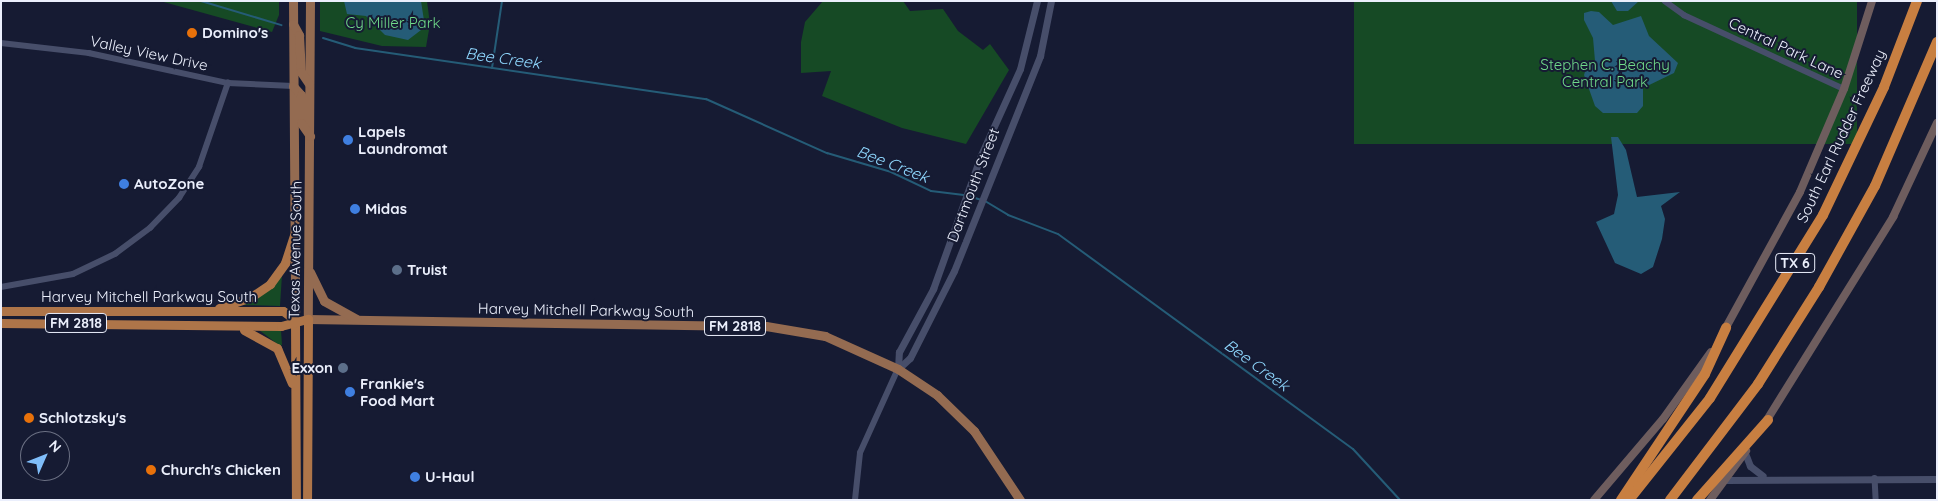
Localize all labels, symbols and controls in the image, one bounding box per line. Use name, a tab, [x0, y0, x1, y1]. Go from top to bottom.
park label: Cy Miller Park	[346, 14, 440, 32]
street label: Central Park Lane	[1726, 14, 1846, 82]
place label: Domino's	[202, 24, 268, 42]
marker: Domino's	[186, 27, 198, 39]
street label: Valley View Drive	[89, 32, 209, 74]
water label: Bee Creek	[464, 43, 542, 73]
street label: South Earl Rudder Freeway	[1793, 46, 1889, 226]
park label: Stephen C. Beachy Central Park	[1540, 55, 1670, 90]
place label: Lapels Laundromat	[358, 122, 448, 157]
street label: Dartmouth Street	[943, 125, 1003, 245]
marker: Lapels Laundromat	[342, 134, 354, 146]
water label: Bee Creek	[854, 141, 932, 187]
place label: AutoZone	[134, 175, 204, 193]
marker: AutoZone	[118, 178, 130, 190]
street label: Texas Avenue South	[285, 181, 305, 319]
place label: Midas	[365, 200, 407, 218]
marker: Midas	[349, 203, 361, 215]
road number: TX 6	[1775, 252, 1815, 274]
place label: Truist	[407, 261, 448, 279]
marker: Truist	[391, 264, 403, 276]
street label: Harvey Mitchell Parkway South	[41, 288, 257, 306]
street label: Harvey Mitchell Parkway South	[478, 299, 694, 321]
road number: FM 2818	[45, 312, 107, 334]
road number: FM 2818	[704, 314, 766, 338]
water label: Bee Creek	[1221, 335, 1293, 395]
place label: Exxon	[292, 359, 333, 377]
marker: Exxon	[337, 362, 349, 374]
place label: Frankie's Food Mart	[360, 374, 435, 409]
marker: Frankie's Food Mart	[344, 386, 356, 398]
place label: Schlotzsky's	[39, 409, 126, 427]
marker: Schlotzsky's	[23, 412, 35, 424]
north arrow	[20, 431, 70, 481]
text: N	[45, 436, 65, 456]
place label: Church's Chicken	[161, 461, 281, 479]
marker: Church's Chicken	[145, 464, 157, 476]
place label: U-Haul	[425, 468, 474, 486]
marker: U-Haul	[409, 471, 421, 483]

